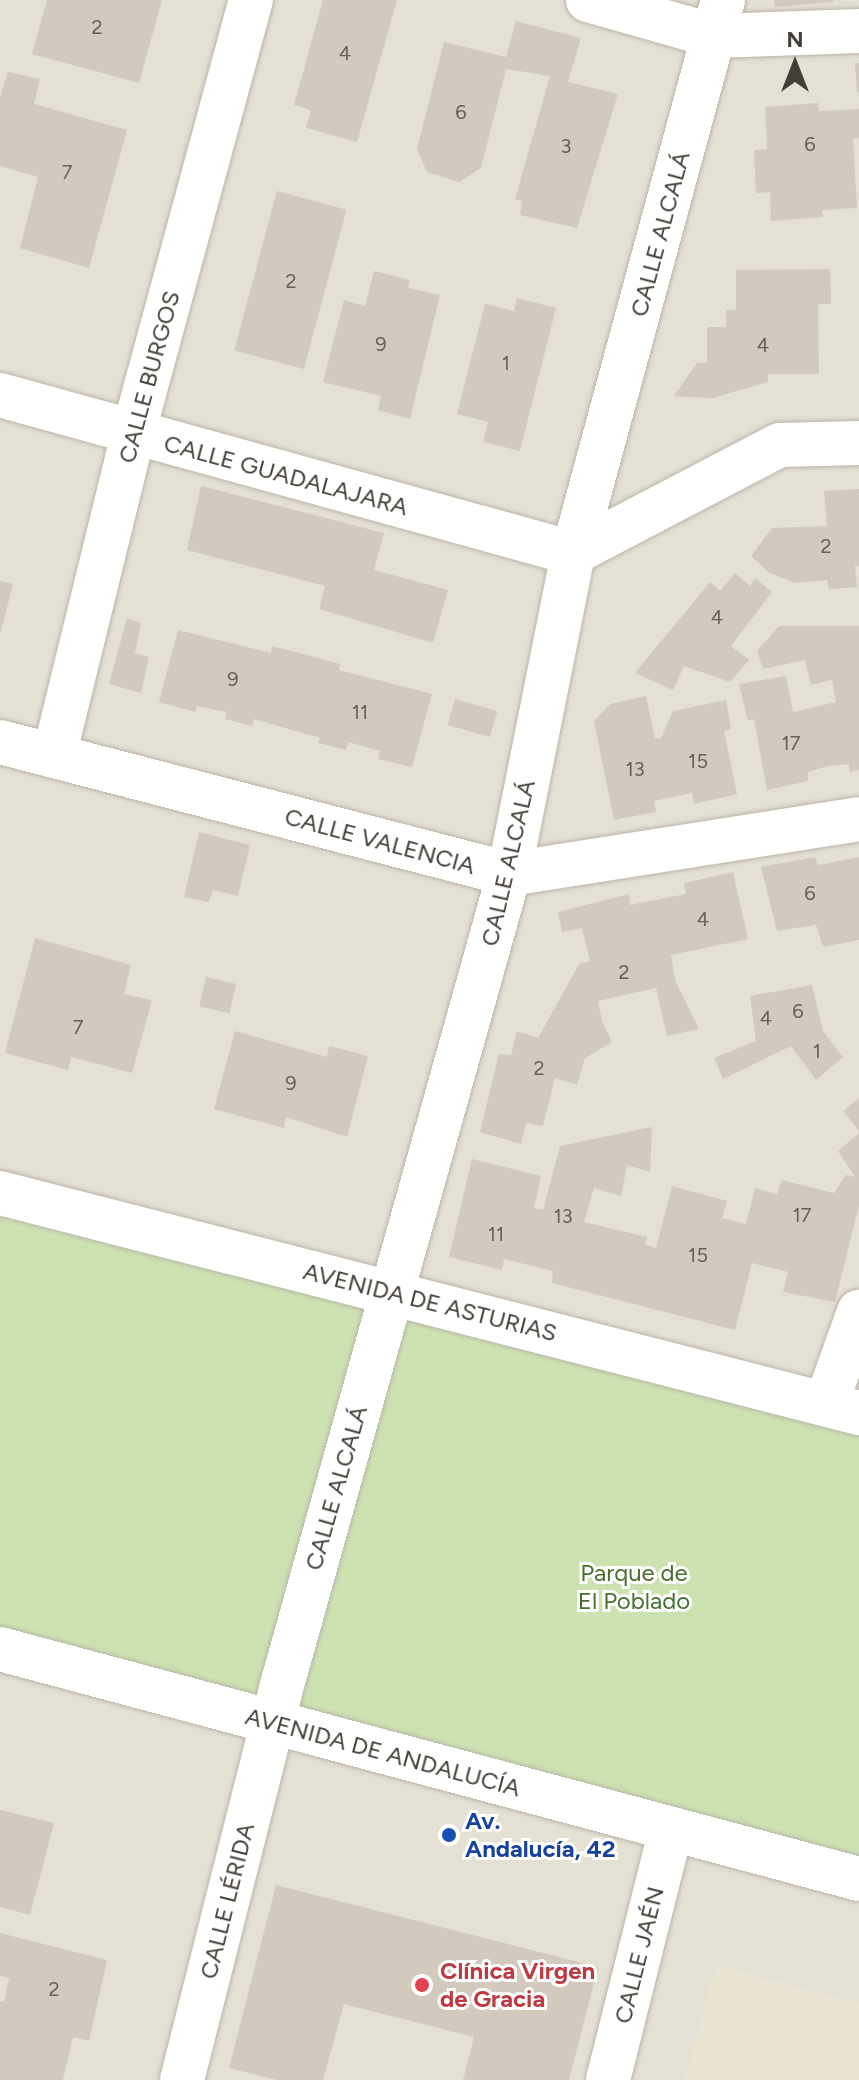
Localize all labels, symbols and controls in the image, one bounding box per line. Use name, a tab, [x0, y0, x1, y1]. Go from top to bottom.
house number: 2	[91, 15, 103, 39]
north arrow	[755, 24, 835, 104]
text: N	[786, 26, 804, 53]
house number: 4	[339, 41, 351, 65]
house number: 6	[455, 100, 467, 124]
house number: 6	[804, 132, 816, 156]
house number: 3	[561, 134, 571, 158]
street label: CALLE ALCALÁ	[624, 148, 696, 320]
house number: 7	[62, 160, 72, 184]
house number: 2	[285, 269, 297, 293]
street label: CALLE BURGOS	[112, 288, 186, 466]
house number: 9	[375, 332, 387, 356]
house number: 4	[757, 333, 769, 357]
house number: 1	[502, 351, 510, 375]
street label: CALLE GUADALAJARA	[161, 429, 411, 521]
house number: 2	[820, 534, 832, 558]
house number: 4	[711, 605, 723, 629]
house number: 9	[227, 667, 239, 691]
house number: 11	[352, 700, 368, 724]
house number: 17	[782, 731, 800, 755]
house number: 15	[688, 749, 708, 773]
house number: 13	[625, 757, 645, 781]
street label: CALLE ALCALÁ	[475, 777, 541, 949]
street label: CALLE VALENCIA	[282, 802, 478, 880]
house number: 6	[804, 881, 816, 905]
house number: 4	[697, 907, 709, 931]
house number: 2	[618, 960, 630, 984]
house number: 6	[792, 999, 804, 1023]
house number: 4	[760, 1006, 772, 1030]
house number: 7	[73, 1015, 83, 1039]
house number: 1	[813, 1039, 821, 1063]
house number: 2	[533, 1056, 545, 1080]
house number: 9	[285, 1071, 297, 1095]
house number: 17	[793, 1203, 811, 1227]
house number: 13	[553, 1204, 573, 1228]
house number: 11	[488, 1222, 504, 1246]
house number: 15	[688, 1243, 708, 1267]
street label: AVENIDA DE ASTURIAS	[300, 1257, 560, 1347]
street label: CALLE ALCALÁ	[299, 1402, 373, 1574]
park label: Parque de El Poblado	[578, 1559, 690, 1615]
street label: AVENIDA DE ANDALUCÍA	[242, 1701, 524, 1803]
place label: Av. Andalucía, 42	[465, 1807, 616, 1863]
street label: CALLE LÉRIDA	[194, 1820, 260, 1982]
marker: Av. Andalucía, 42	[440, 1826, 458, 1844]
street label: CALLE JAÉN	[608, 1884, 670, 2026]
place label: Clínica Virgen de Gracia	[440, 1957, 595, 2013]
marker: Clínica Virgen de Gracia	[411, 1974, 433, 1996]
house number: 2	[48, 1977, 60, 2001]

